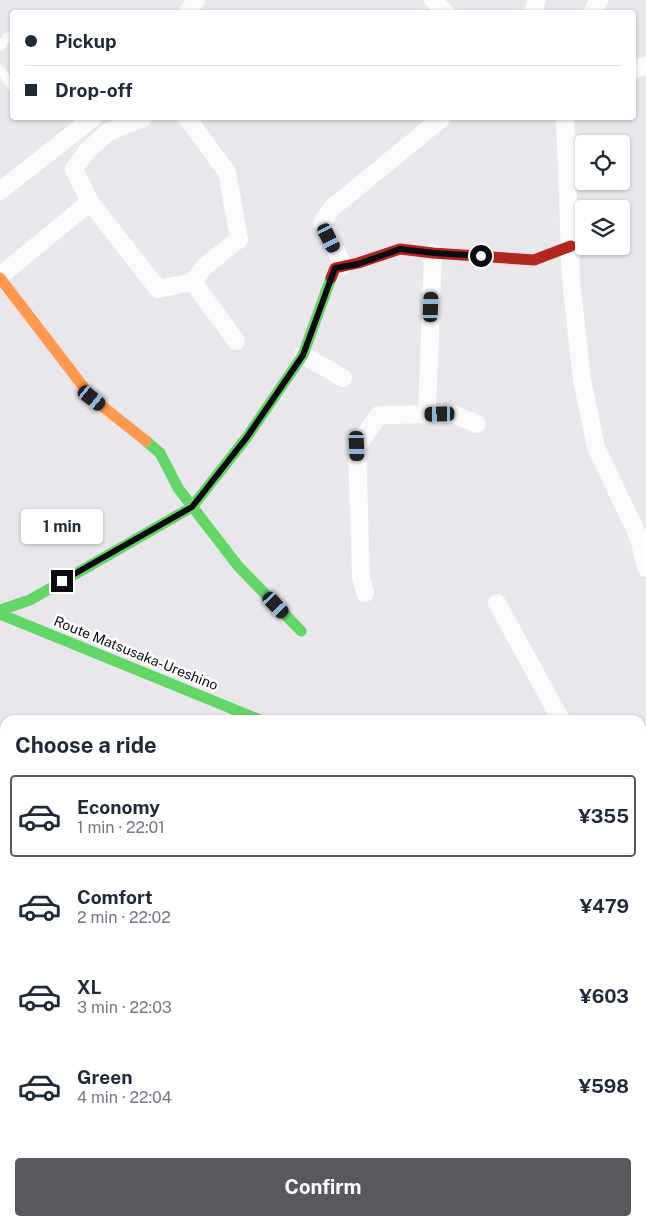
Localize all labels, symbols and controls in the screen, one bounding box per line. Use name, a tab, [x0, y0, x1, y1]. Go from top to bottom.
text: Pickup	[55, 30, 117, 52]
text: Drop-off	[55, 79, 132, 101]
map controls	[575, 135, 630, 255]
button: locate	[575, 135, 630, 190]
button: layers	[575, 200, 630, 255]
car	[315, 221, 342, 255]
route start	[470, 245, 492, 267]
car	[422, 292, 439, 322]
car	[75, 383, 108, 413]
car	[424, 406, 455, 422]
car	[348, 431, 365, 461]
callout: 1 min	[21, 508, 103, 544]
text: 1 min	[43, 517, 81, 536]
route end	[51, 570, 73, 592]
car	[260, 589, 291, 621]
street label: Route Matsusaka-Ureshino	[52, 613, 220, 693]
text: Choose a ride	[15, 732, 157, 758]
icon: car	[17, 794, 62, 839]
text: Economy	[77, 796, 160, 818]
text: ¥355	[578, 805, 629, 827]
text: 1 min · 22:01	[77, 818, 165, 837]
icon: car	[17, 884, 62, 929]
text: Comfort	[77, 886, 153, 908]
text: ¥479	[580, 895, 629, 917]
text: 2 min · 22:02	[77, 908, 171, 927]
icon: car	[17, 974, 62, 1019]
text: XL	[77, 976, 102, 998]
text: ¥603	[579, 985, 629, 1007]
text: 3 min · 22:03	[77, 998, 172, 1017]
icon: car	[17, 1064, 62, 1109]
text: Green	[77, 1066, 132, 1088]
text: ¥598	[578, 1075, 629, 1097]
text: 4 min · 22:04	[77, 1088, 172, 1107]
button: Confirm	[15, 1158, 631, 1216]

